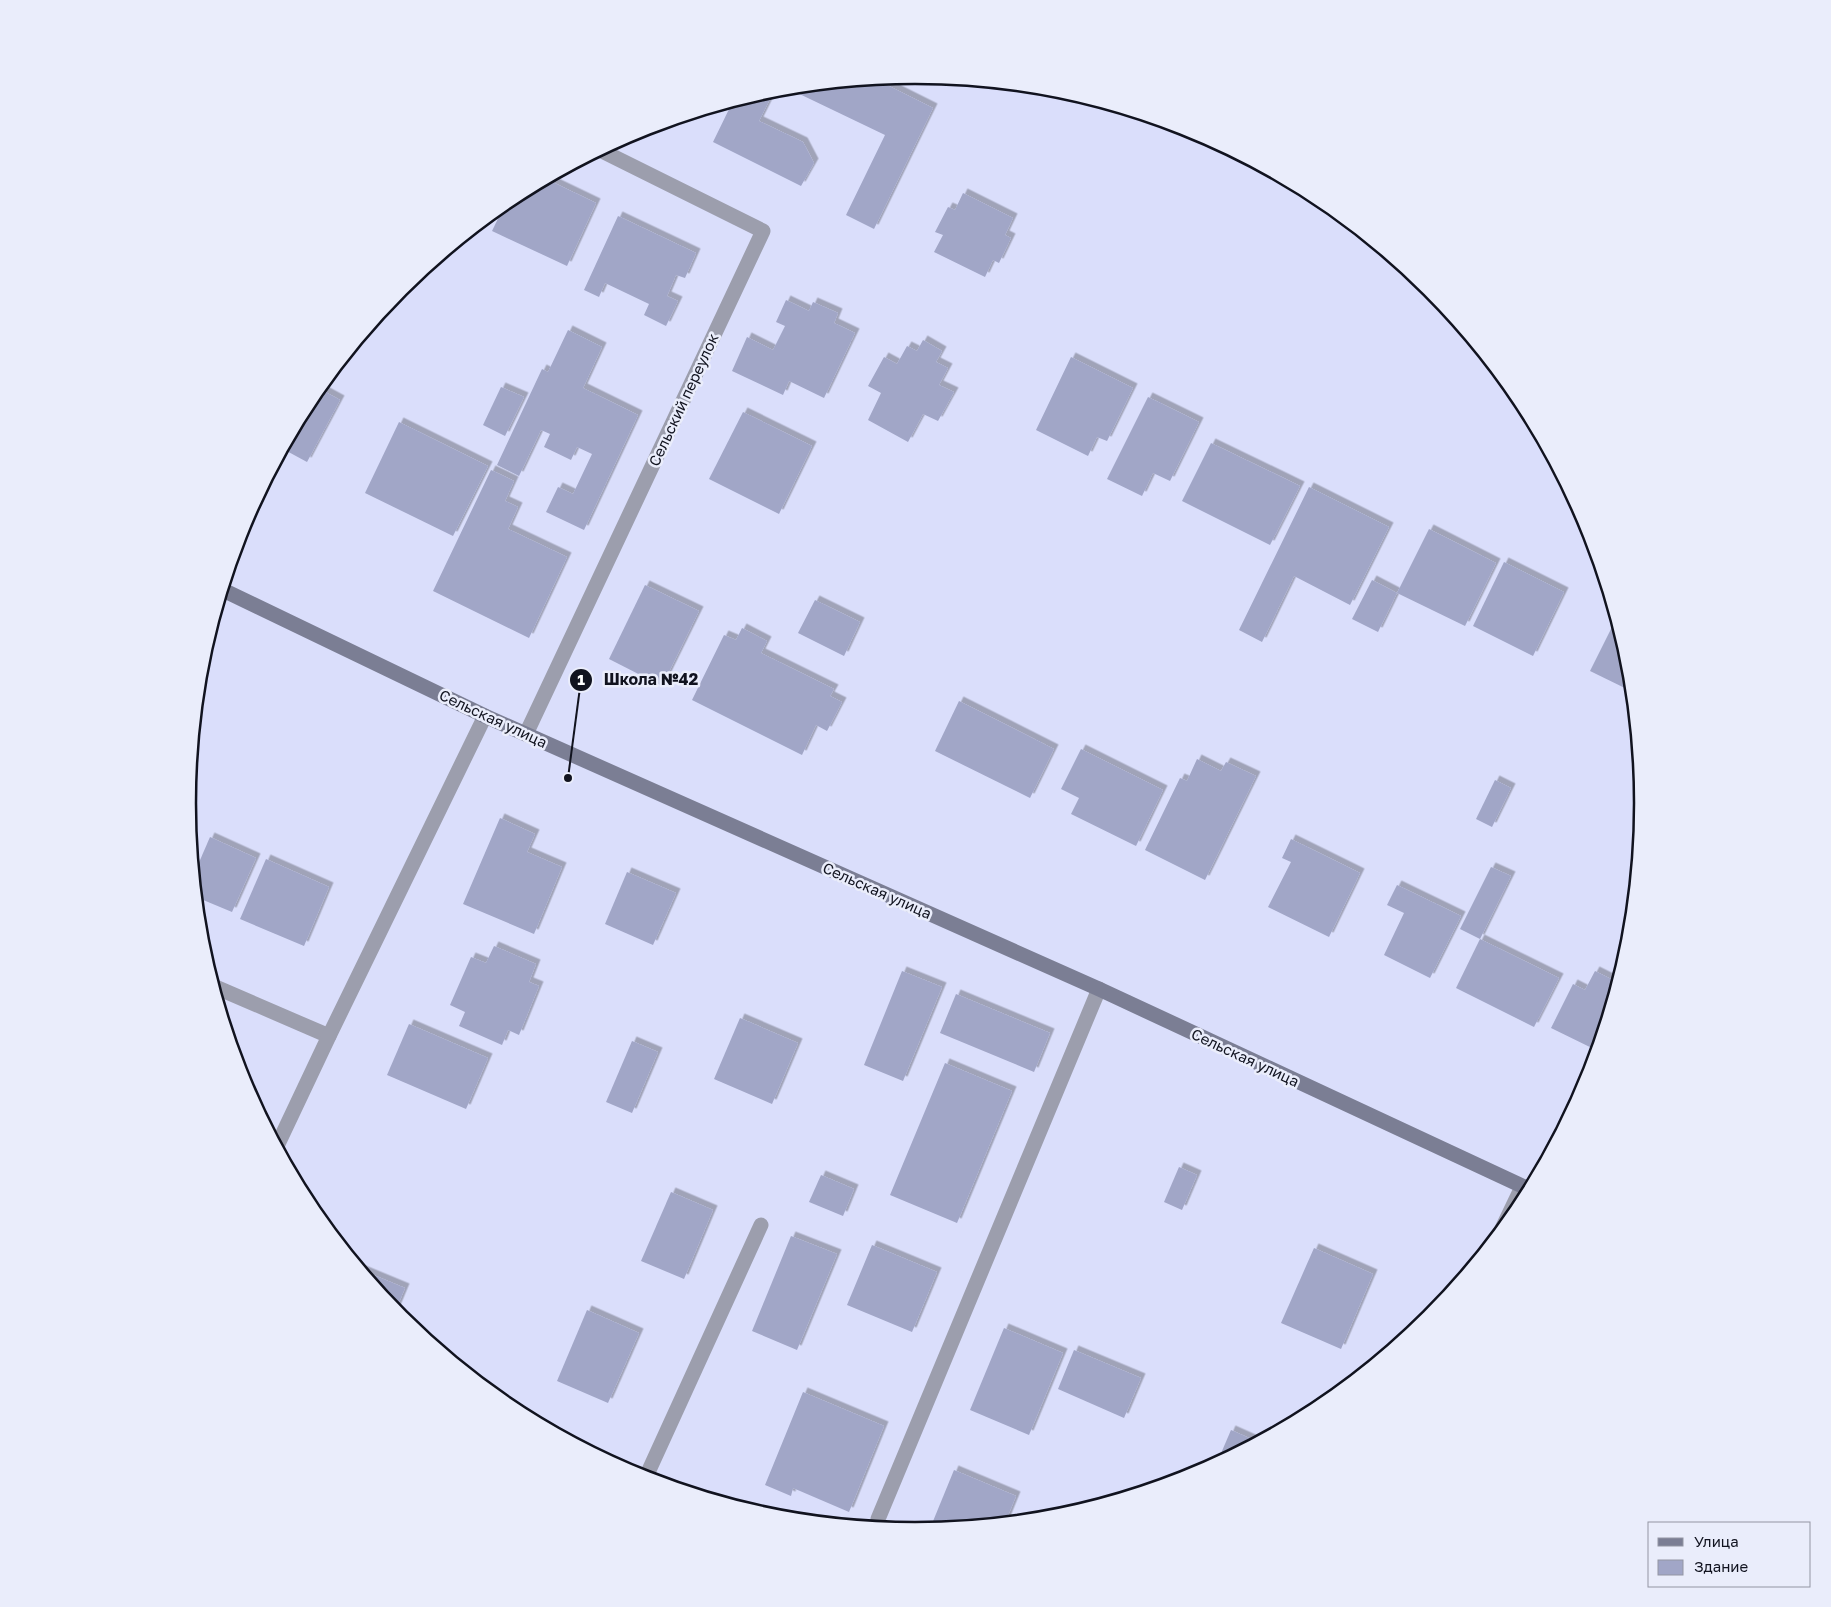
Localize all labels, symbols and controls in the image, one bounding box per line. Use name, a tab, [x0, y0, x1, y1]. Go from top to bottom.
street label: Сельский переулок	[644, 330, 722, 469]
callout: Школа №42	[568, 664, 708, 695]
text: Школа №42	[604, 669, 699, 689]
text: 1	[577, 670, 585, 688]
street label: Сельская улица	[437, 685, 550, 751]
street label: Сельская улица	[820, 858, 934, 922]
street label: Сельская улица	[1189, 1024, 1302, 1090]
legend	[1648, 1522, 1811, 1587]
text: Улица	[1694, 1532, 1739, 1550]
text: Здание	[1694, 1557, 1748, 1575]

